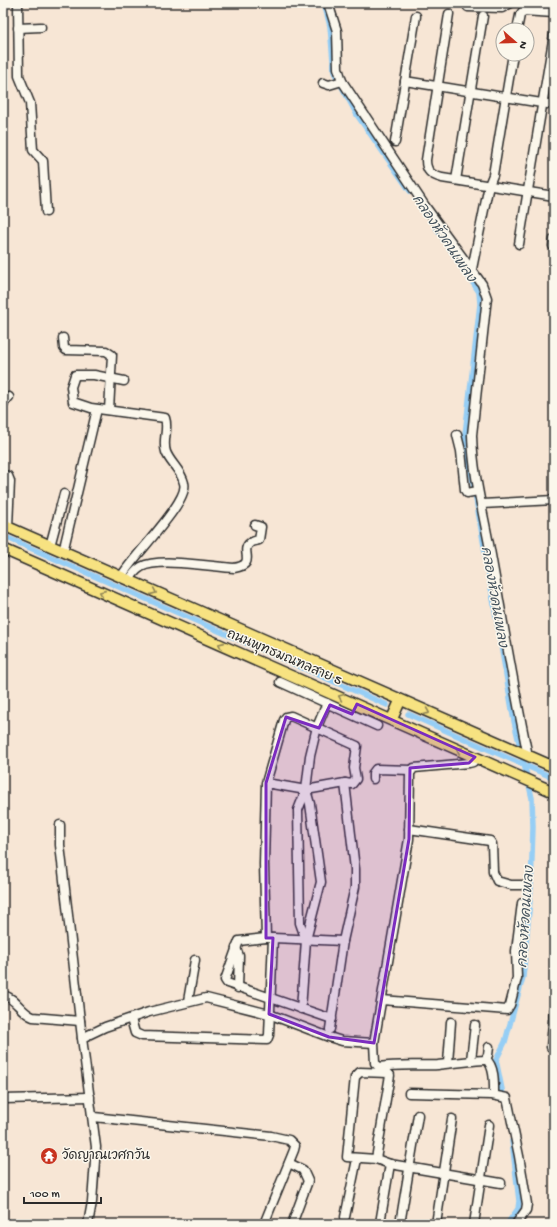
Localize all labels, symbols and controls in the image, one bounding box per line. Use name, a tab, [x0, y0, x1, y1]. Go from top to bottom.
north arrow	[495, 22, 535, 62]
text: N	[516, 39, 529, 50]
water label: คลองหัวคนเพลง	[407, 191, 481, 288]
water label: คลองหัวคนเพลง	[476, 545, 513, 651]
one-way arrow	[149, 587, 157, 595]
one-way arrow	[99, 590, 106, 598]
street label: ถนนพุทธมณฑลสาย 5	[224, 627, 344, 689]
one-way arrow	[218, 642, 225, 650]
one-way arrow	[337, 694, 345, 702]
one-way arrow	[422, 707, 430, 715]
one-way arrow	[456, 747, 464, 755]
water label: คลองหัวคนเพลง	[513, 864, 539, 968]
temple icon: วัดญาณเวศกวัน	[39, 1146, 59, 1166]
place label: วัดญาณเวศกวัน	[62, 1147, 151, 1164]
scale bar	[24, 1179, 101, 1205]
text: 100 m	[29, 1188, 60, 1202]

